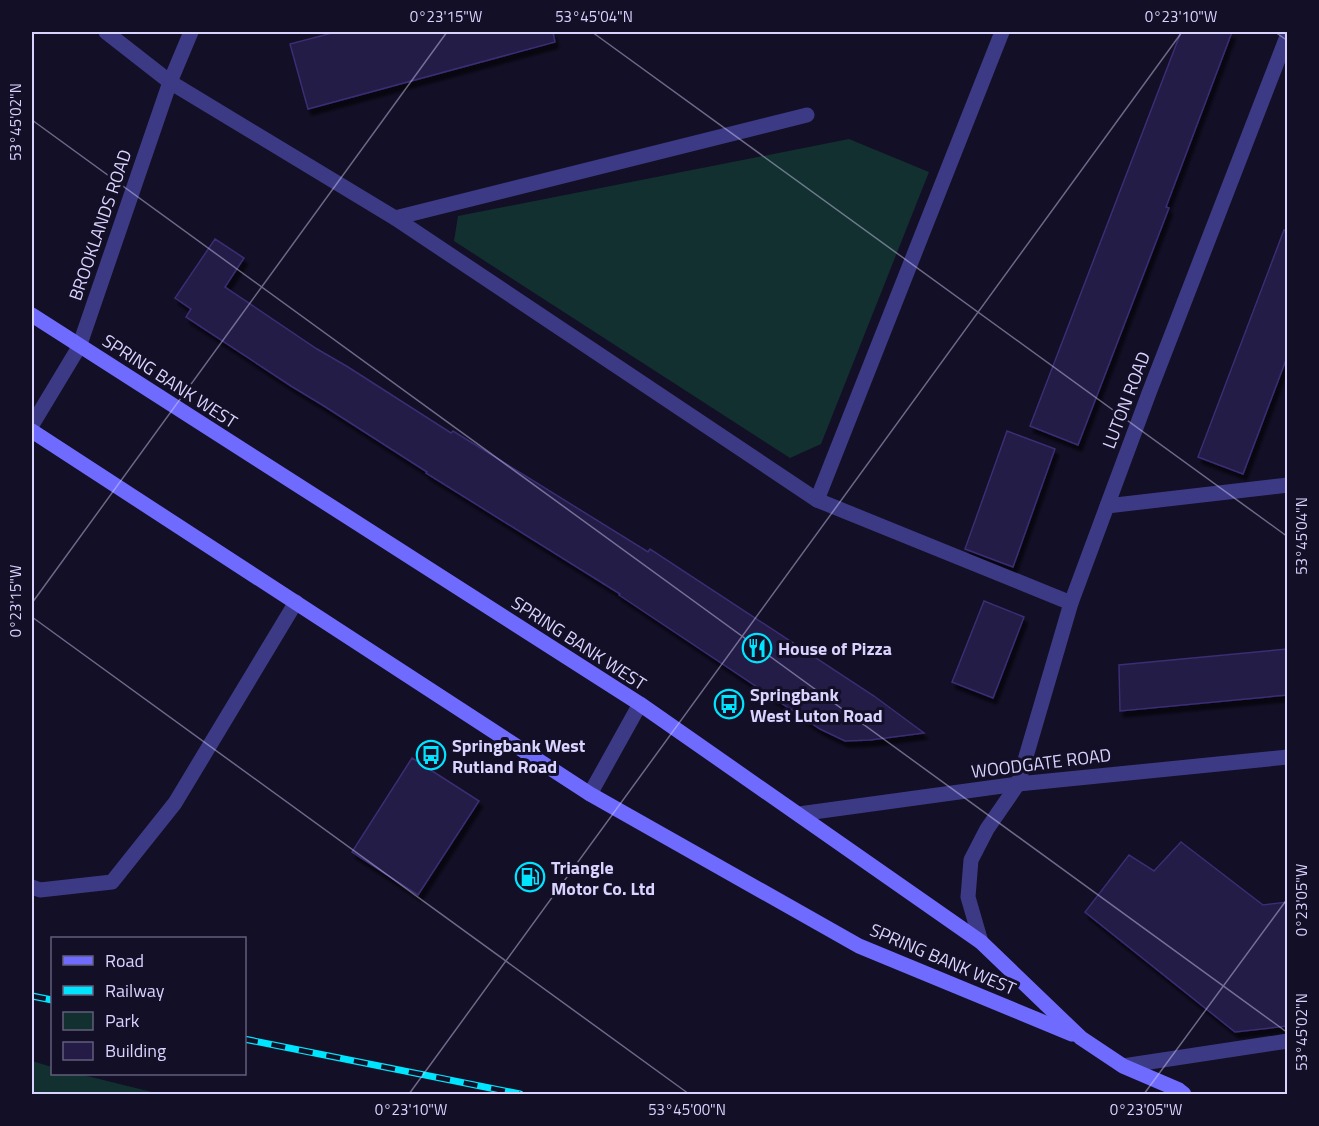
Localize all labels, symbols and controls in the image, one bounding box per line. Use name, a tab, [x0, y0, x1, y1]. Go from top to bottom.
text: 0°23'15"W	[410, 5, 482, 28]
text: 53°45'04"N	[555, 5, 633, 28]
text: 0°23'10"W	[1145, 5, 1217, 28]
text: 53°45'02"N	[4, 83, 27, 161]
street label: BROOKLANDS ROAD	[61, 146, 139, 304]
street label: SPRING BANK WEST	[97, 327, 243, 435]
street label: LUTON ROAD	[1095, 347, 1157, 453]
text: 53°45'04"N	[1290, 497, 1313, 575]
text: 0°23'15"W	[4, 565, 27, 637]
street label: SPRING BANK WEST	[506, 589, 652, 697]
restaurant icon: House of Pizza	[741, 632, 773, 664]
place label: House of Pizza	[778, 635, 892, 662]
place label: Springbank West Luton Road	[750, 681, 883, 729]
bus stop icon: Springbank West Luton Road	[713, 688, 745, 720]
place label: Springbank West Rutland Road	[452, 732, 586, 780]
bus stop icon: Springbank West Rutland Road	[415, 739, 447, 771]
street label: WOODGATE ROAD	[969, 741, 1113, 785]
place label: Triangle Motor Co. Ltd	[551, 854, 655, 902]
fuel station icon: Triangle Motor Co. Ltd	[514, 861, 546, 893]
text: 0°23'05"W	[1290, 864, 1313, 936]
street label: SPRING BANK WEST	[866, 916, 1021, 1002]
legend	[51, 937, 246, 1075]
text: Road	[105, 947, 144, 974]
text: Railway	[105, 977, 165, 1004]
text: 53°45'02"N	[1290, 993, 1313, 1071]
text: Park	[105, 1007, 140, 1034]
text: Building	[105, 1037, 166, 1064]
text: 0°23'10"W	[375, 1098, 447, 1121]
text: 53°45'00"N	[648, 1098, 726, 1121]
text: 0°23'05"W	[1110, 1098, 1182, 1121]

